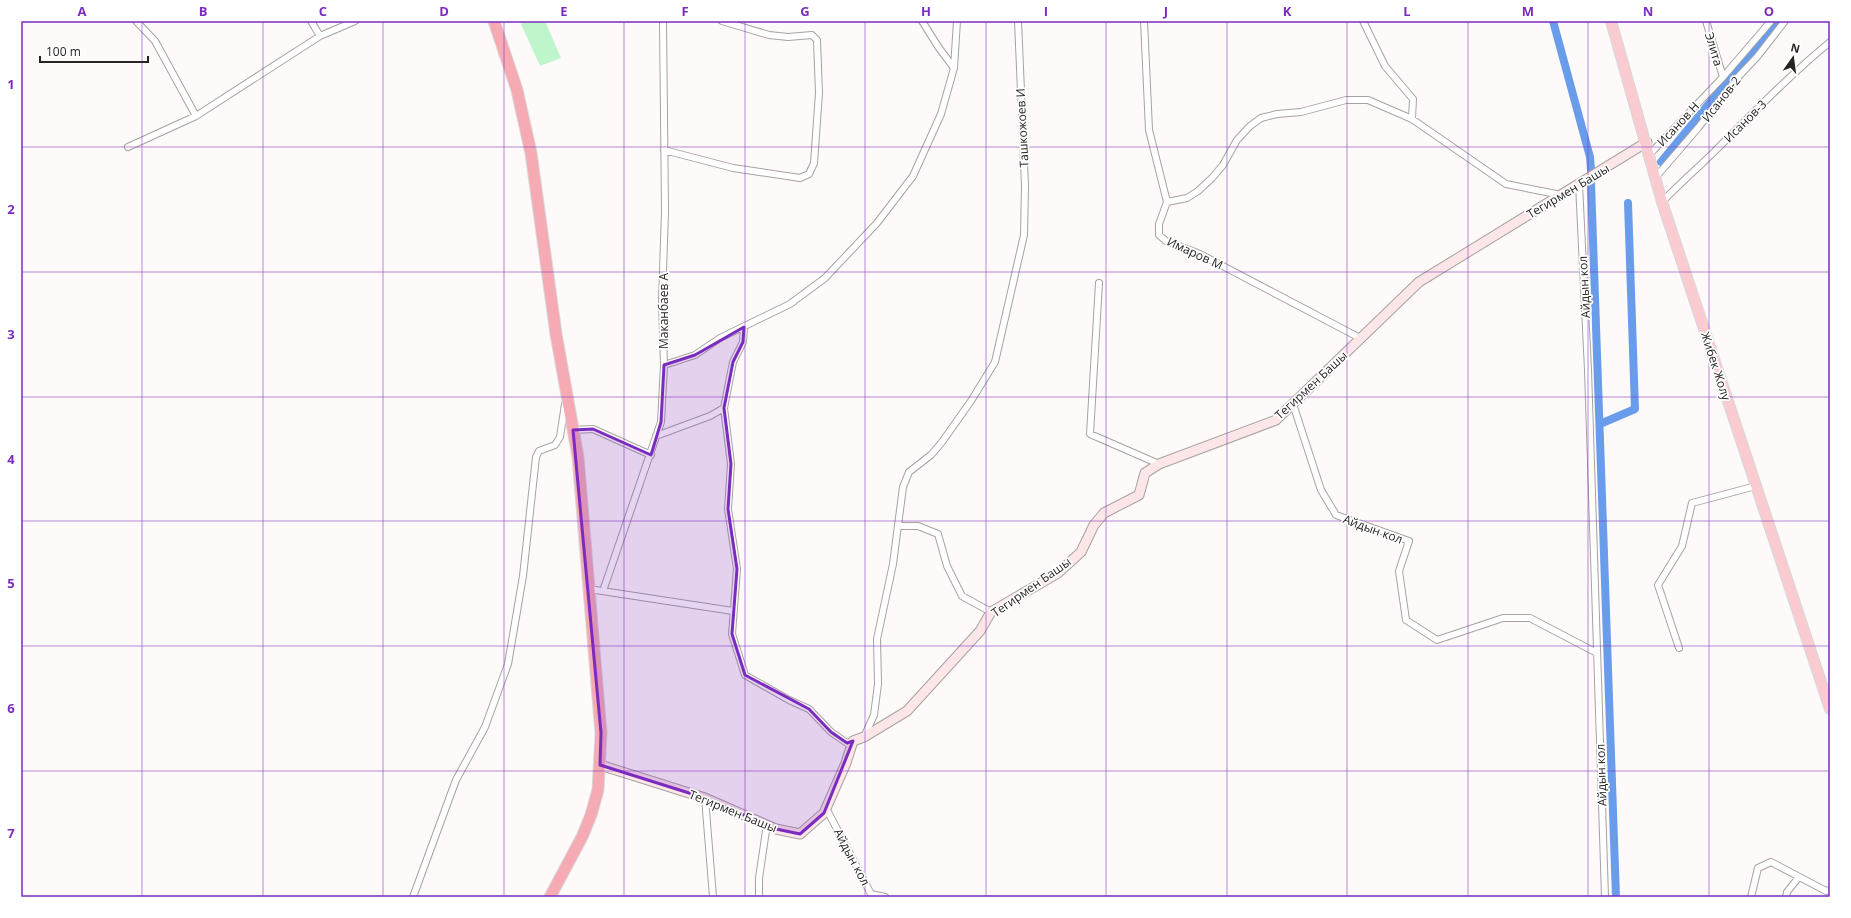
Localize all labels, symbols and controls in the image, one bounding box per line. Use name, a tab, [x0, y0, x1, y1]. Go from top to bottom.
text: A	[78, 2, 87, 20]
text: B	[199, 2, 208, 20]
text: C	[319, 2, 327, 20]
text: D	[439, 2, 449, 20]
text: E	[560, 2, 568, 20]
text: F	[681, 2, 689, 20]
text: G	[800, 2, 810, 20]
text: H	[921, 2, 931, 20]
text: I	[1044, 2, 1048, 20]
text: J	[1163, 2, 1168, 20]
text: K	[1283, 2, 1292, 20]
text: L	[1403, 2, 1411, 20]
text: M	[1522, 2, 1534, 20]
text: N	[1643, 2, 1653, 20]
text: O	[1764, 2, 1774, 20]
street label: Элита	[1701, 30, 1727, 68]
scale bar	[40, 38, 148, 64]
north arrow	[1773, 38, 1813, 78]
text: N	[1789, 39, 1802, 56]
text: 100 m	[46, 43, 81, 60]
street label: Исанов-2	[1698, 72, 1744, 125]
text: 1	[7, 75, 15, 93]
street label: Ташкожоев И	[1011, 88, 1033, 168]
street label: Исанов-3	[1720, 96, 1770, 146]
street label: Исанов Н	[1653, 98, 1703, 150]
street label: Тегирмен Башы	[1523, 160, 1613, 222]
text: 2	[7, 200, 15, 218]
street label: Имаров М	[1164, 233, 1226, 273]
street label: Айдын кол	[1574, 255, 1594, 319]
street label: Маканбаев А	[655, 273, 672, 349]
text: 3	[7, 325, 15, 343]
street label: Жибек Жолу	[1697, 330, 1735, 403]
street label: Тегирмен Башы	[1271, 347, 1351, 423]
text: 4	[7, 450, 15, 468]
street label: Айдын кол	[1341, 510, 1405, 548]
street label: Тегирмен Башы	[988, 553, 1074, 621]
text: 5	[7, 574, 15, 592]
text: 6	[7, 699, 15, 717]
street label: Айдын кол	[1591, 744, 1611, 806]
street label: Тегирмен Башы	[686, 786, 780, 836]
text: 7	[7, 824, 15, 842]
street label: Айдын кол	[830, 825, 874, 889]

